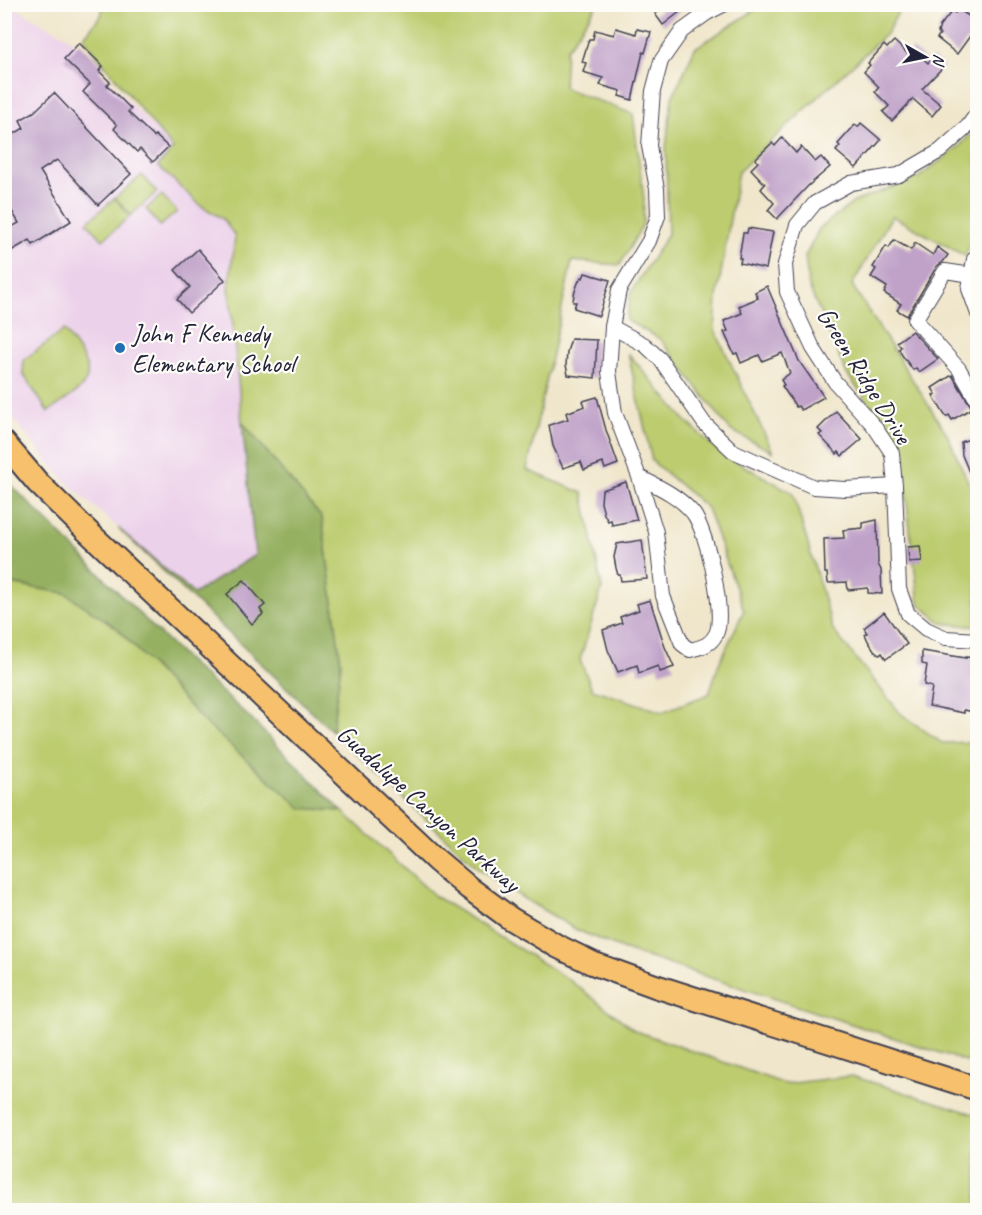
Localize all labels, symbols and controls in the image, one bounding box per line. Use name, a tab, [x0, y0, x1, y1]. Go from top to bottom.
north arrow	[895, 27, 955, 87]
text: N	[928, 53, 949, 69]
street label: Green Ridge Drive	[809, 301, 921, 451]
place label: John F Kennedy Elementary School	[130, 317, 299, 380]
marker: John F Kennedy Elementary School	[113, 341, 127, 355]
street label: Guadalupe Canyon Parkway	[330, 717, 529, 901]

